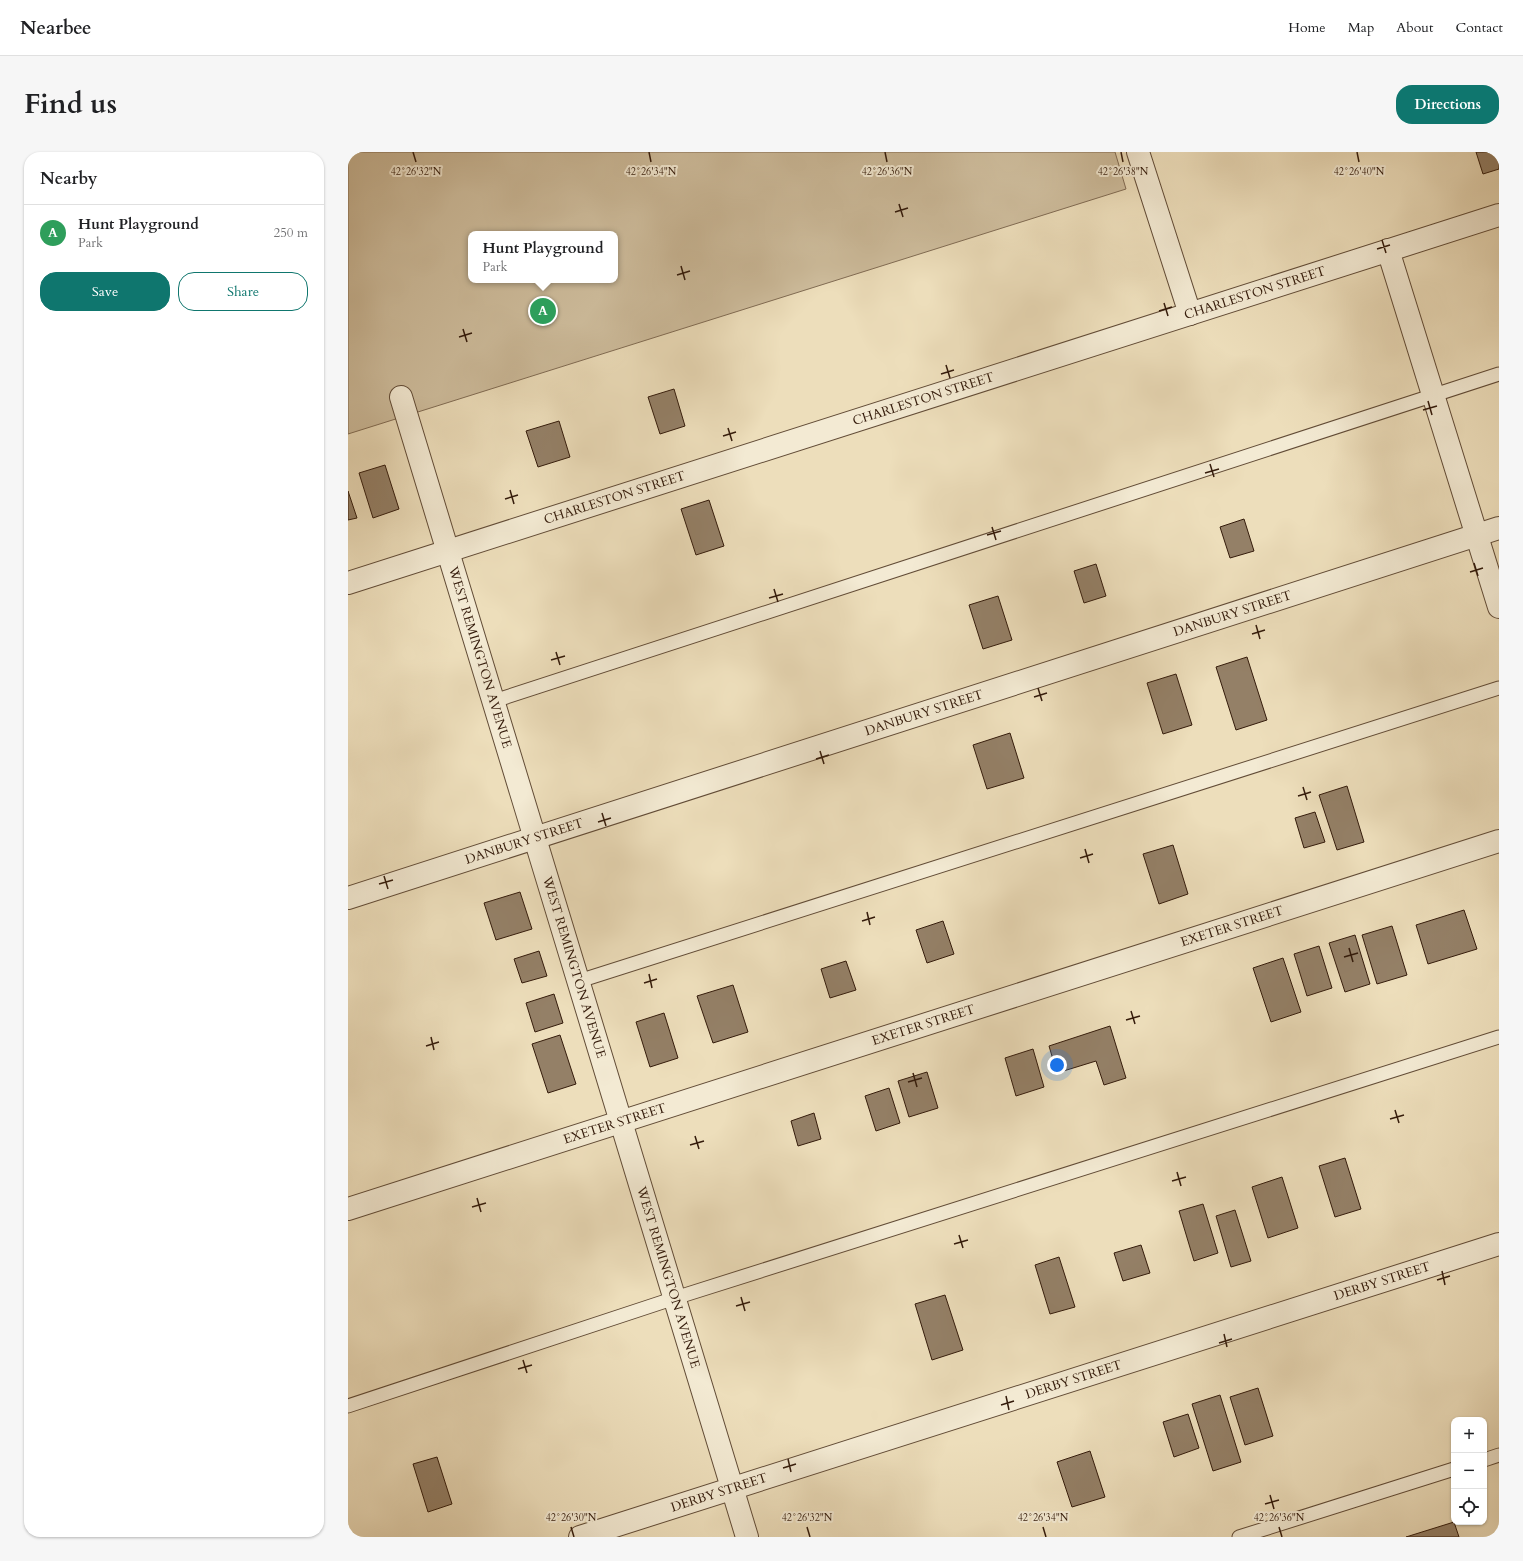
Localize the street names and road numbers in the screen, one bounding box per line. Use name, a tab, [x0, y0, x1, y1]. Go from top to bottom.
street label: CHARLESTON STREET	[1182, 262, 1328, 324]
street label: CHARLESTON STREET	[850, 368, 997, 430]
street label: CHARLESTON STREET	[542, 467, 688, 529]
street label: WEST REMINGTON AVENUE	[444, 563, 516, 750]
street label: DANBURY STREET	[1171, 586, 1294, 641]
street label: DANBURY STREET	[863, 685, 986, 740]
street label: DANBURY STREET	[463, 814, 586, 869]
street label: WEST REMINGTON AVENUE	[538, 873, 610, 1060]
street label: EXETER STREET	[1178, 901, 1286, 951]
street label: EXETER STREET	[870, 1000, 977, 1050]
street label: EXETER STREET	[561, 1099, 669, 1149]
street label: WEST REMINGTON AVENUE	[632, 1183, 704, 1370]
street label: DERBY STREET	[1332, 1257, 1433, 1305]
street label: DERBY STREET	[1023, 1356, 1124, 1403]
street label: DERBY STREET	[669, 1469, 770, 1516]

